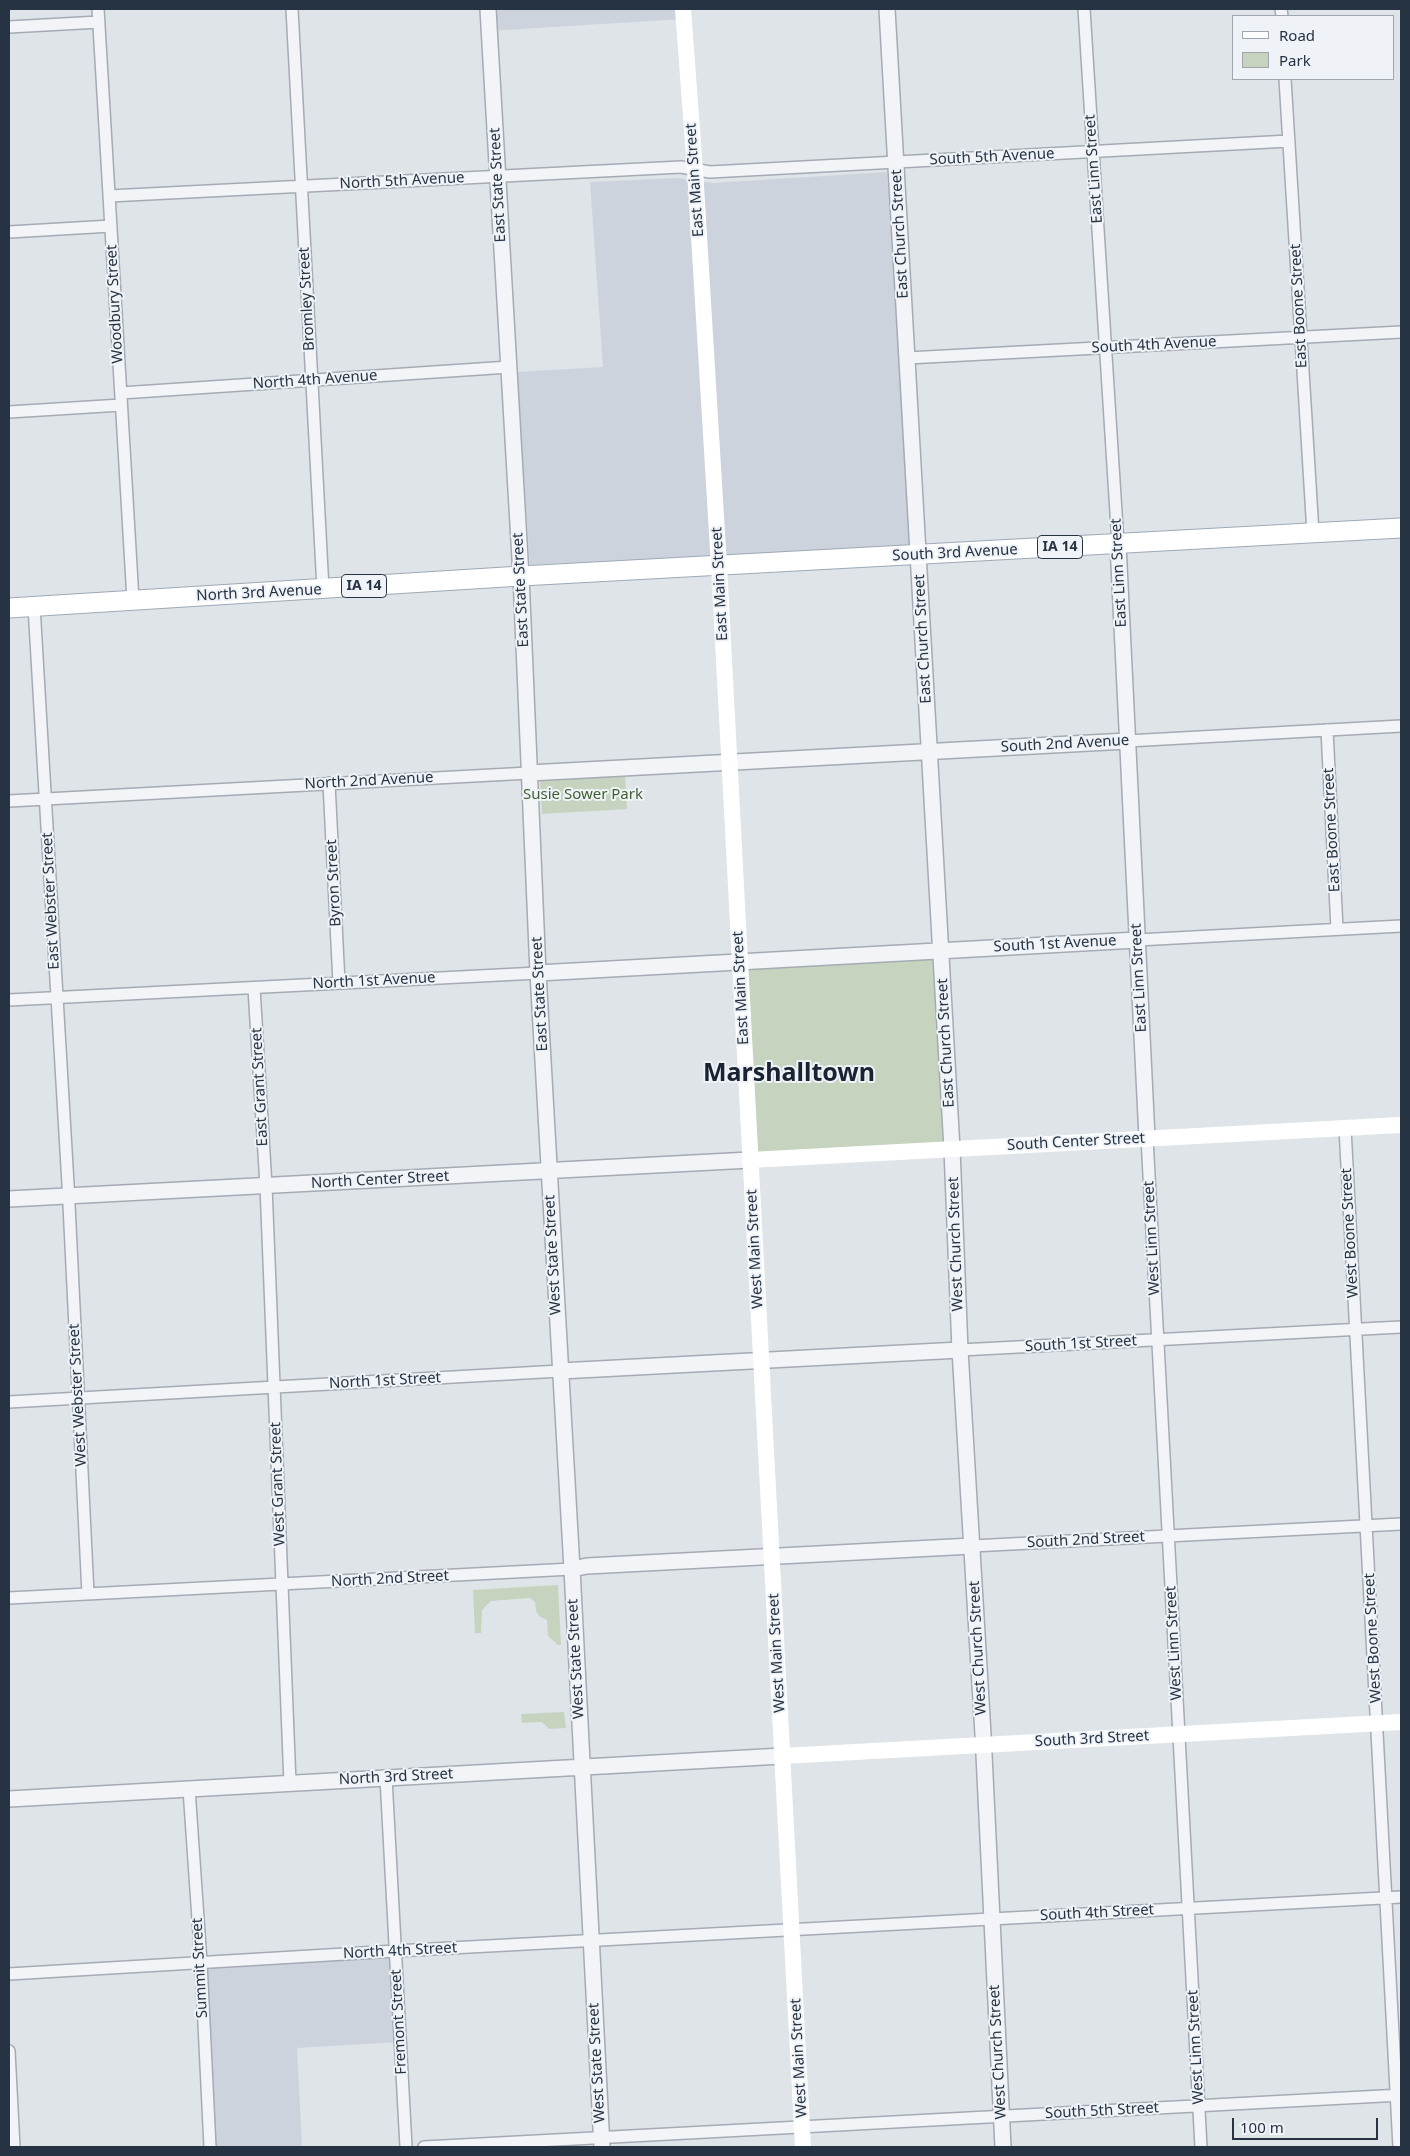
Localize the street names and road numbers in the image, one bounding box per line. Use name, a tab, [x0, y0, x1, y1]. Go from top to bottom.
street label: East Linn Street	[1081, 114, 1107, 224]
street label: East Main Street	[682, 122, 708, 238]
street label: East State Street	[486, 127, 510, 243]
street label: South 5th Avenue	[929, 145, 1055, 169]
street label: North 5th Avenue	[339, 169, 465, 193]
street label: East Church Street	[888, 169, 912, 299]
street label: East Boone Street	[1287, 243, 1311, 369]
street label: Woodbury Street	[103, 244, 127, 364]
street label: Bromley Street	[295, 246, 319, 352]
street label: South 4th Avenue	[1091, 333, 1217, 357]
street label: North 4th Avenue	[252, 367, 378, 393]
street label: East Linn Street	[1107, 518, 1131, 628]
street label: East Main Street	[708, 527, 732, 641]
street label: East State Street	[509, 532, 533, 648]
road number: IA 14	[1038, 536, 1082, 558]
street label: South 3rd Avenue	[892, 541, 1018, 565]
road number: IA 14	[342, 574, 386, 598]
street label: East Church Street	[911, 574, 935, 704]
street label: North 3rd Avenue	[196, 581, 322, 605]
street label: South 2nd Avenue	[1000, 732, 1130, 756]
street label: East Boone Street	[1320, 767, 1344, 893]
street label: North 2nd Avenue	[304, 769, 434, 793]
street label: East Webster Street	[38, 832, 64, 970]
street label: Byron Street	[323, 839, 345, 927]
street label: East Linn Street	[1127, 923, 1151, 1033]
street label: East Main Street	[729, 931, 753, 1045]
street label: South 1st Avenue	[993, 932, 1117, 956]
street label: East State Street	[528, 936, 552, 1052]
street label: North 1st Avenue	[312, 969, 436, 993]
street label: East Church Street	[934, 978, 958, 1108]
street label: East Grant Street	[248, 1027, 272, 1147]
street label: South Center Street	[1007, 1129, 1145, 1155]
street label: North Center Street	[310, 1167, 450, 1193]
street label: West Boone Street	[1338, 1168, 1362, 1298]
street label: West Church Street	[945, 1176, 967, 1312]
street label: West Linn Street	[1140, 1180, 1164, 1296]
street label: West Main Street	[743, 1189, 767, 1309]
street label: West State Street	[541, 1194, 565, 1316]
street label: West Webster Street	[65, 1323, 91, 1467]
street label: South 1st Street	[1025, 1332, 1137, 1356]
street label: North 1st Street	[328, 1369, 442, 1393]
street label: West Grant Street	[267, 1422, 289, 1546]
street label: South 2nd Street	[1027, 1528, 1145, 1552]
street label: North 2nd Street	[331, 1567, 449, 1591]
street label: West Boone Street	[1361, 1573, 1385, 1703]
street label: West Church Street	[965, 1580, 991, 1716]
street label: West Linn Street	[1162, 1585, 1186, 1701]
street label: West Main Street	[765, 1593, 789, 1713]
street label: West State Street	[564, 1598, 588, 1720]
street label: South 3rd Street	[1034, 1727, 1150, 1751]
street label: North 3rd Street	[338, 1765, 454, 1789]
street label: South 4th Street	[1040, 1901, 1154, 1925]
street label: Summit Street	[188, 1917, 212, 2019]
street label: North 4th Street	[342, 1939, 458, 1963]
street label: Fremont Street	[387, 1969, 411, 2075]
street label: West Church Street	[985, 1984, 1011, 2120]
street label: West Linn Street	[1184, 1989, 1208, 2105]
street label: West Main Street	[787, 1998, 811, 2118]
street label: West State Street	[585, 2002, 609, 2124]
street label: South 5th Street	[1045, 2099, 1159, 2123]

